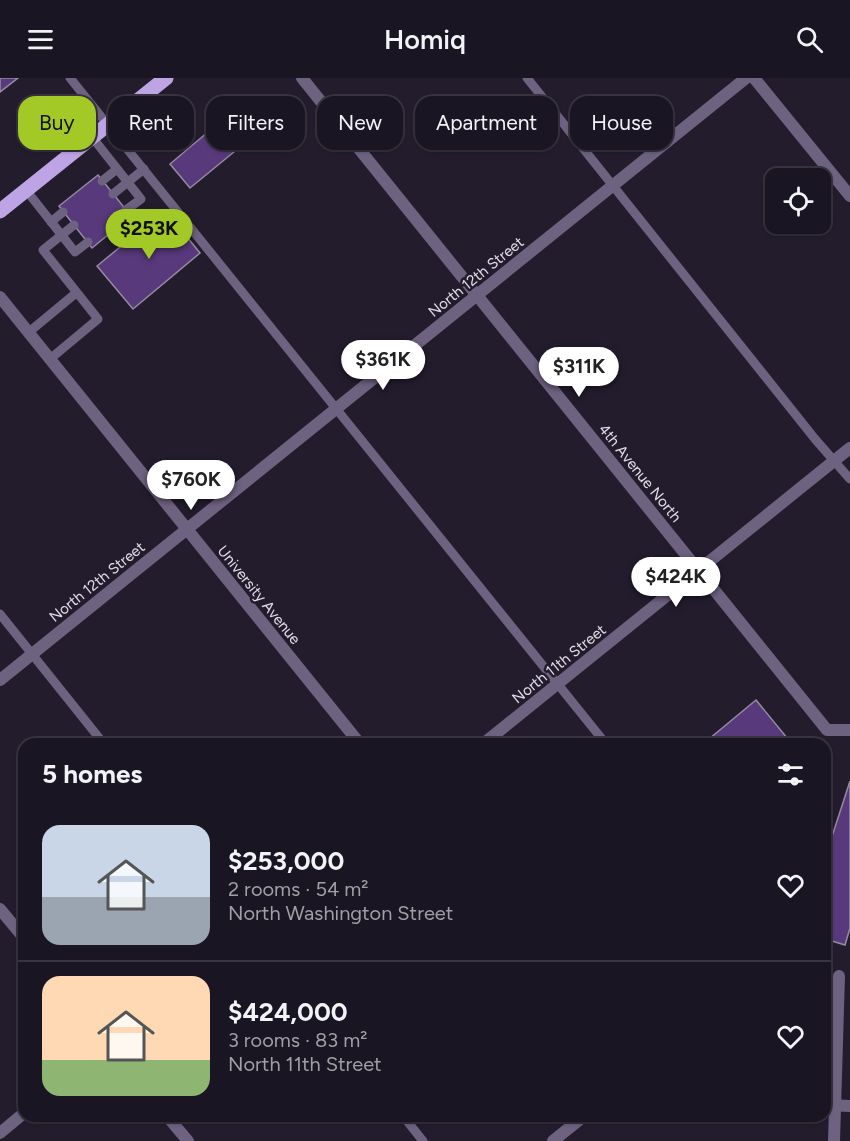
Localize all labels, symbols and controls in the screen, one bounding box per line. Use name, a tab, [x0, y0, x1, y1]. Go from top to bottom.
icon: menu	[24, 23, 57, 56]
text: Homiq	[384, 23, 466, 56]
icon: search	[793, 23, 826, 56]
chip: Buy	[18, 96, 96, 150]
chip: Rent	[108, 96, 194, 150]
chip: Filters	[206, 96, 305, 150]
chip: New	[317, 96, 403, 150]
chip: Apartment	[415, 96, 558, 150]
chip: House	[570, 96, 673, 150]
map controls	[765, 168, 831, 234]
button: locate	[765, 168, 831, 234]
pin: $253K	[107, 209, 191, 260]
text: $253K	[120, 216, 178, 240]
street label: North 12th Street	[425, 233, 528, 321]
pin: $361K	[341, 340, 425, 391]
text: $361K	[355, 347, 411, 371]
pin: $311K	[537, 347, 621, 398]
text: $311K	[553, 354, 605, 378]
street label: 4th Avenue North	[595, 420, 685, 526]
pin: $760K	[149, 460, 233, 511]
text: $760K	[161, 467, 221, 491]
street label: North 12th Street	[46, 538, 149, 626]
street label: University Avenue	[214, 542, 304, 648]
pin: $424K	[634, 557, 718, 608]
text: $424K	[645, 564, 707, 588]
street label: North 11th Street	[509, 621, 610, 707]
text: 5 homes	[42, 758, 142, 790]
icon: filters	[774, 758, 807, 791]
text: $253,000	[228, 845, 344, 877]
icon: home	[90, 849, 162, 921]
icon: heart	[774, 869, 807, 902]
text: 2 rooms · 54 m²	[228, 877, 368, 901]
text: North Washington Street	[228, 901, 453, 925]
text: $424,000	[228, 996, 348, 1028]
icon: home	[90, 1000, 162, 1072]
icon: heart	[774, 1020, 807, 1053]
text: 3 rooms · 83 m²	[228, 1028, 367, 1052]
text: North 11th Street	[228, 1052, 382, 1076]

